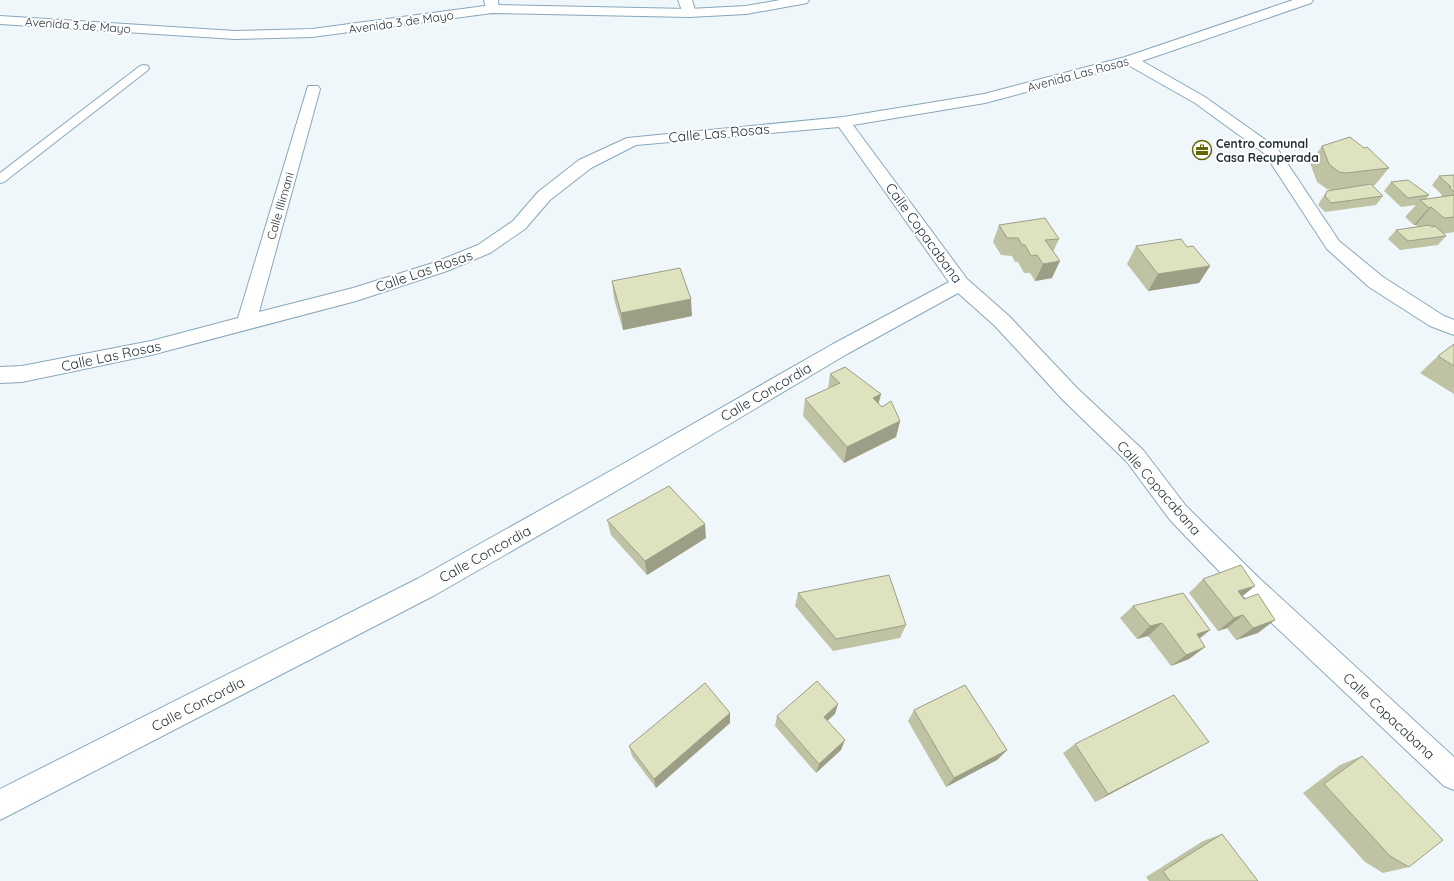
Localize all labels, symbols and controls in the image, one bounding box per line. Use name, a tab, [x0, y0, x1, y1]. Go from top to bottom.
street label: Avenida 3 de Mayo	[348, 7, 454, 37]
street label: Avenida 3 de Mayo	[25, 14, 131, 36]
street label: Avenida Las Rosas	[1026, 53, 1131, 95]
street label: Calle Las Rosas	[668, 120, 770, 146]
place label: Centro comunal Casa Recuperada	[1216, 136, 1319, 165]
office icon: Centro comunal Casa Recuperada	[1191, 139, 1213, 161]
street label: Calle Illimani	[263, 171, 297, 241]
street label: Calle Copacabana	[882, 179, 966, 287]
street label: Calle Las Rosas	[373, 246, 475, 296]
street label: Calle Las Rosas	[59, 337, 163, 375]
street label: Calle Concordia	[717, 359, 815, 425]
street label: Calle Copacabana	[1113, 437, 1205, 539]
street label: Calle Concordia	[436, 521, 534, 587]
street label: Calle Copacabana	[1339, 669, 1439, 763]
street label: Calle Concordia	[148, 673, 248, 735]

